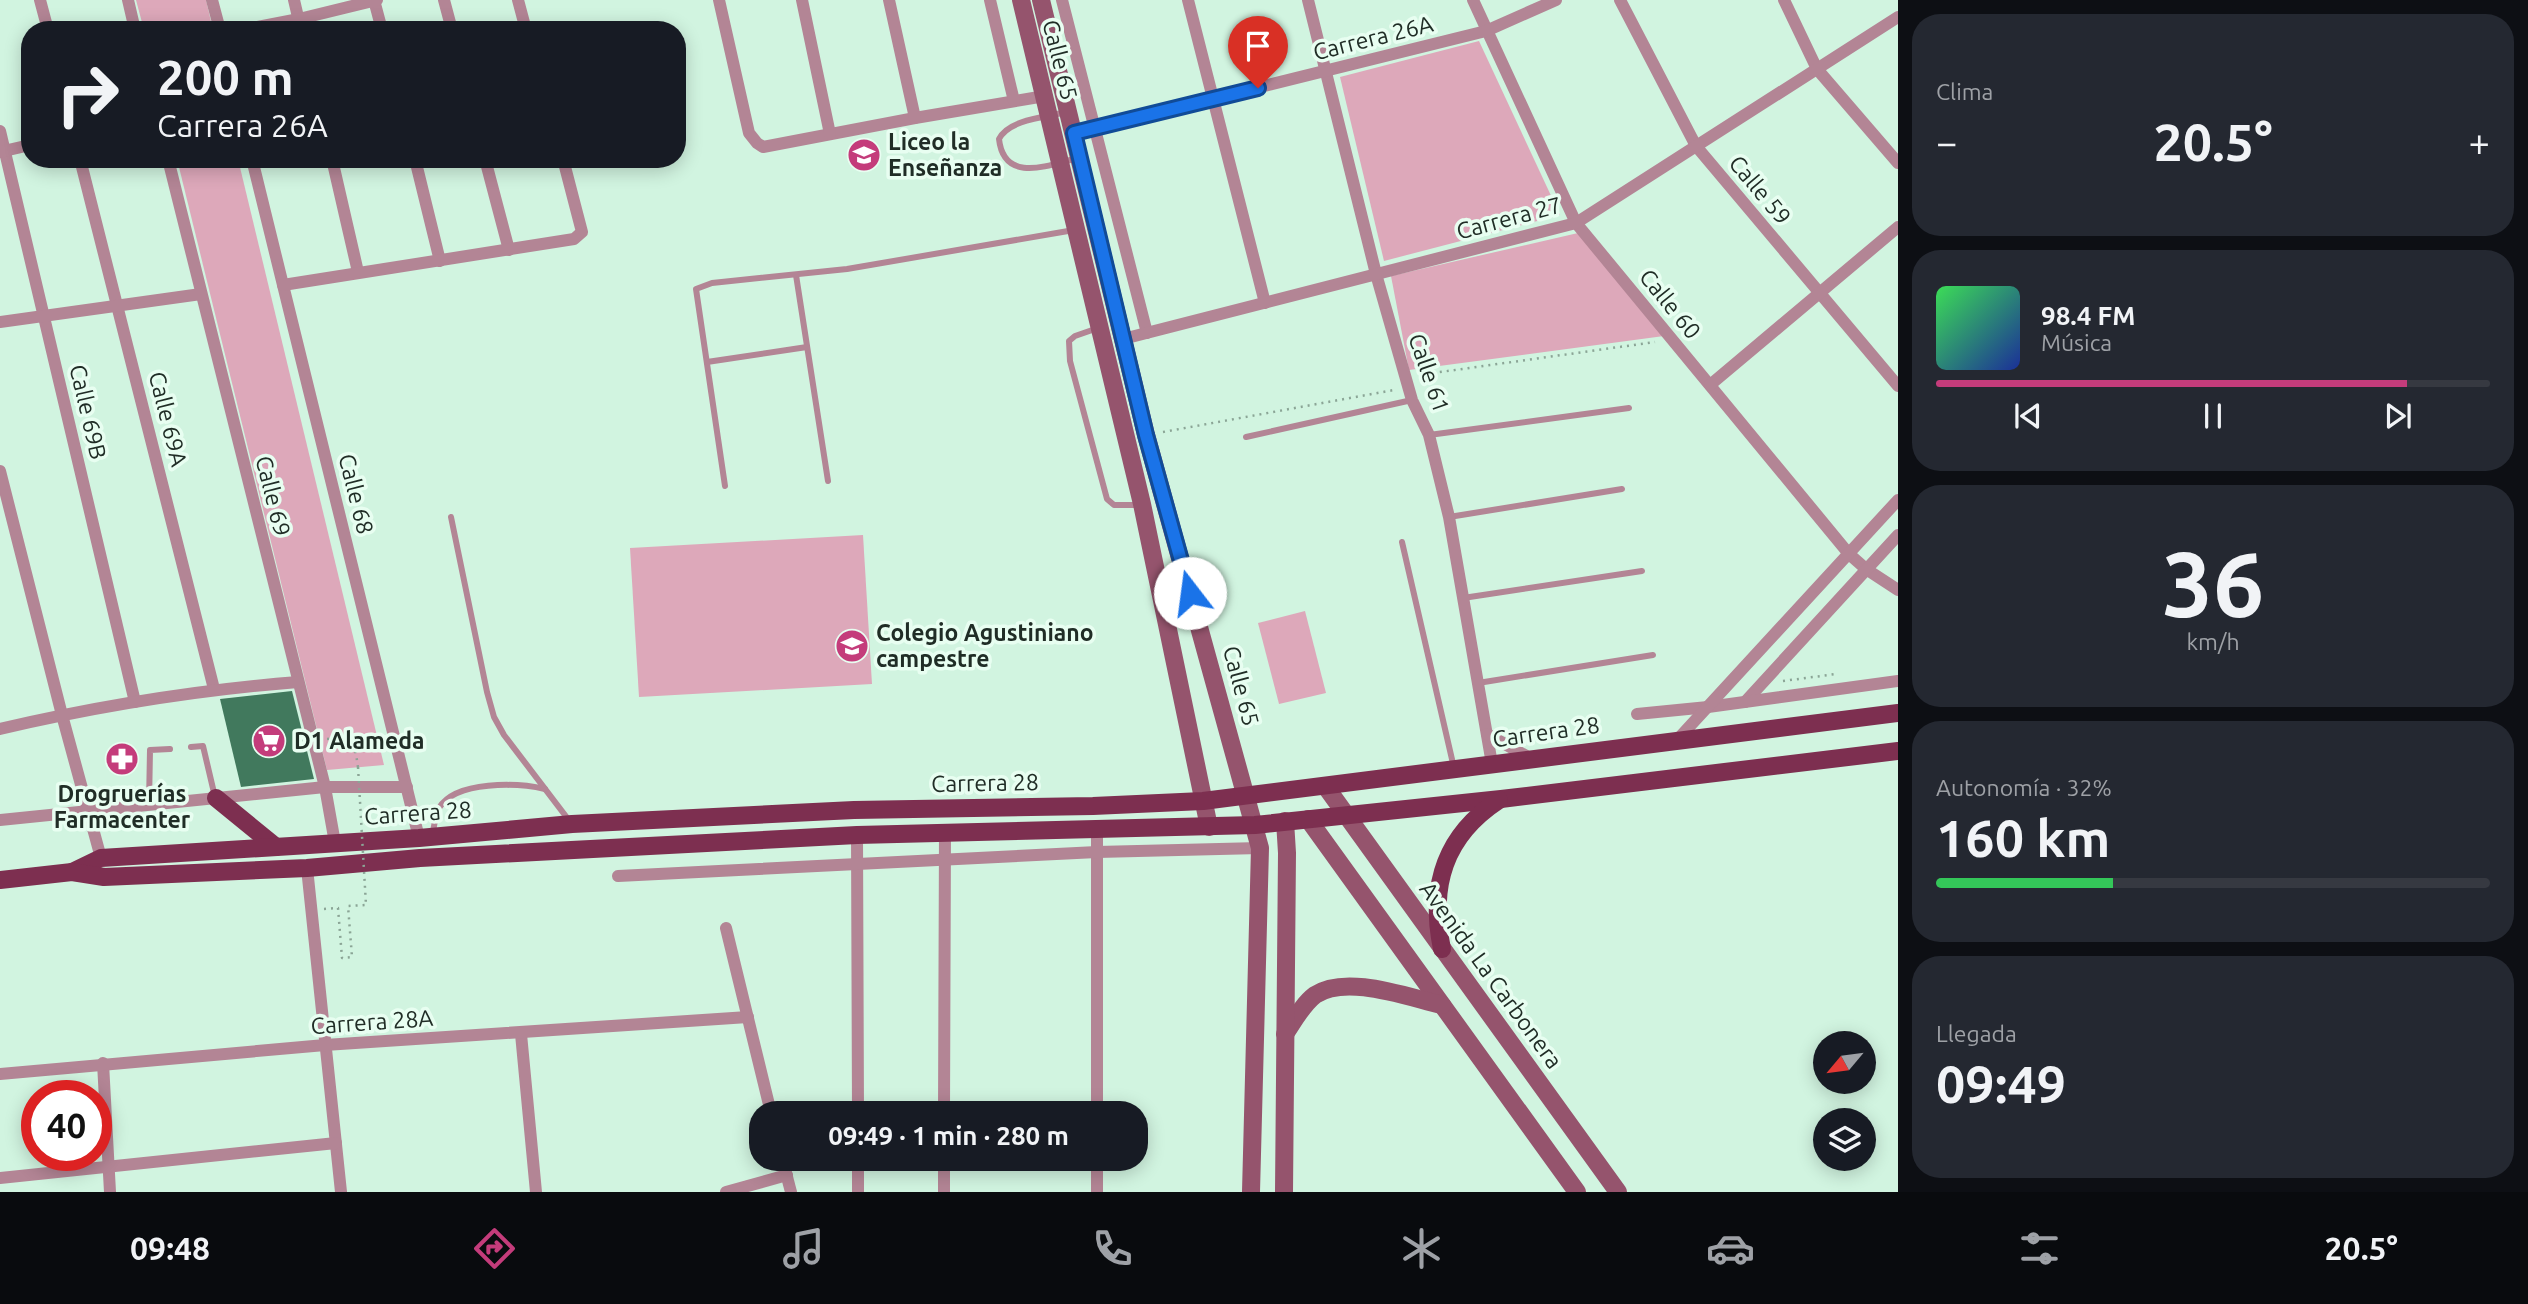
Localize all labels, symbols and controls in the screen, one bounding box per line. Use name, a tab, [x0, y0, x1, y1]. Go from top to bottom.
street label: Carrera 26A	[1310, 11, 1435, 64]
pin	[1228, 16, 1288, 88]
street label: Calle 65	[1038, 17, 1083, 103]
icon: arrive	[1239, 27, 1277, 65]
icon: right	[42, 49, 133, 140]
text: 200 m	[157, 49, 294, 104]
text: Clima	[1936, 79, 1993, 104]
text: Carrera 26A	[157, 107, 328, 143]
text: 20.5°	[2153, 113, 2273, 171]
text: −	[1936, 121, 1957, 163]
text: +	[2469, 121, 2490, 163]
place label: Liceo la Enseñanza	[888, 129, 1002, 180]
school or university icon: Liceo la Enseñanza	[845, 136, 883, 174]
street label: Calle 59	[1724, 150, 1796, 229]
street label: Carrera 27	[1454, 191, 1564, 244]
street label: Calle 60	[1635, 264, 1706, 343]
text: 98.4 FM	[2041, 301, 2135, 330]
street label: Calle 61	[1404, 330, 1455, 416]
text: Música	[2041, 330, 2112, 355]
street label: Calle 69B	[65, 362, 112, 462]
street label: Calle 69A	[145, 369, 192, 469]
icon: previous	[2009, 397, 2047, 435]
icon: pause	[2194, 397, 2232, 435]
icon: next	[2379, 397, 2417, 435]
street label: Calle 68	[334, 451, 379, 537]
street label: Calle 69	[251, 453, 296, 539]
text: 36	[2162, 532, 2264, 634]
position arrow	[1153, 556, 1227, 630]
place label: Colegio Agustiniano campestre	[876, 620, 1094, 671]
school or university icon: Colegio Agustiniano campestre	[833, 627, 871, 665]
text: km/h	[2186, 629, 2240, 654]
street label: Calle 65	[1219, 643, 1264, 729]
street label: Carrera 28	[1491, 712, 1601, 751]
supermarket icon: D1 Alameda	[250, 722, 288, 760]
place label: D1 Alameda	[294, 728, 424, 753]
pharmacy icon: Drogruerías Farmacenter	[103, 740, 141, 778]
street label: Carrera 28	[931, 769, 1039, 796]
text: Autonomía · 32%	[1936, 775, 2112, 800]
place label: Drogruerías Farmacenter	[54, 781, 191, 832]
street label: Carrera 28	[363, 796, 473, 829]
text: 160 km	[1936, 809, 2110, 867]
street label: Avenida La Carbonera	[1415, 877, 1568, 1073]
street label: Carrera 28A	[310, 1005, 434, 1038]
text: Llegada	[1936, 1021, 2017, 1046]
north arrow	[1813, 1031, 1876, 1094]
map controls	[1813, 1031, 1876, 1171]
text: 09:49	[1936, 1055, 2066, 1113]
speed limit sign: 40	[21, 1080, 112, 1171]
button: layers	[1813, 1108, 1876, 1171]
text: 09:49 · 1 min · 280 m	[828, 1121, 1069, 1150]
icon: directions	[470, 1224, 519, 1273]
icon: music	[779, 1224, 828, 1273]
icon: phone	[1088, 1224, 1137, 1273]
icon: climate	[1397, 1224, 1446, 1273]
icon: car	[1706, 1224, 1755, 1273]
icon: filters	[2015, 1224, 2064, 1273]
text: 09:48	[130, 1230, 210, 1266]
text: 20.5°	[2325, 1230, 2398, 1266]

